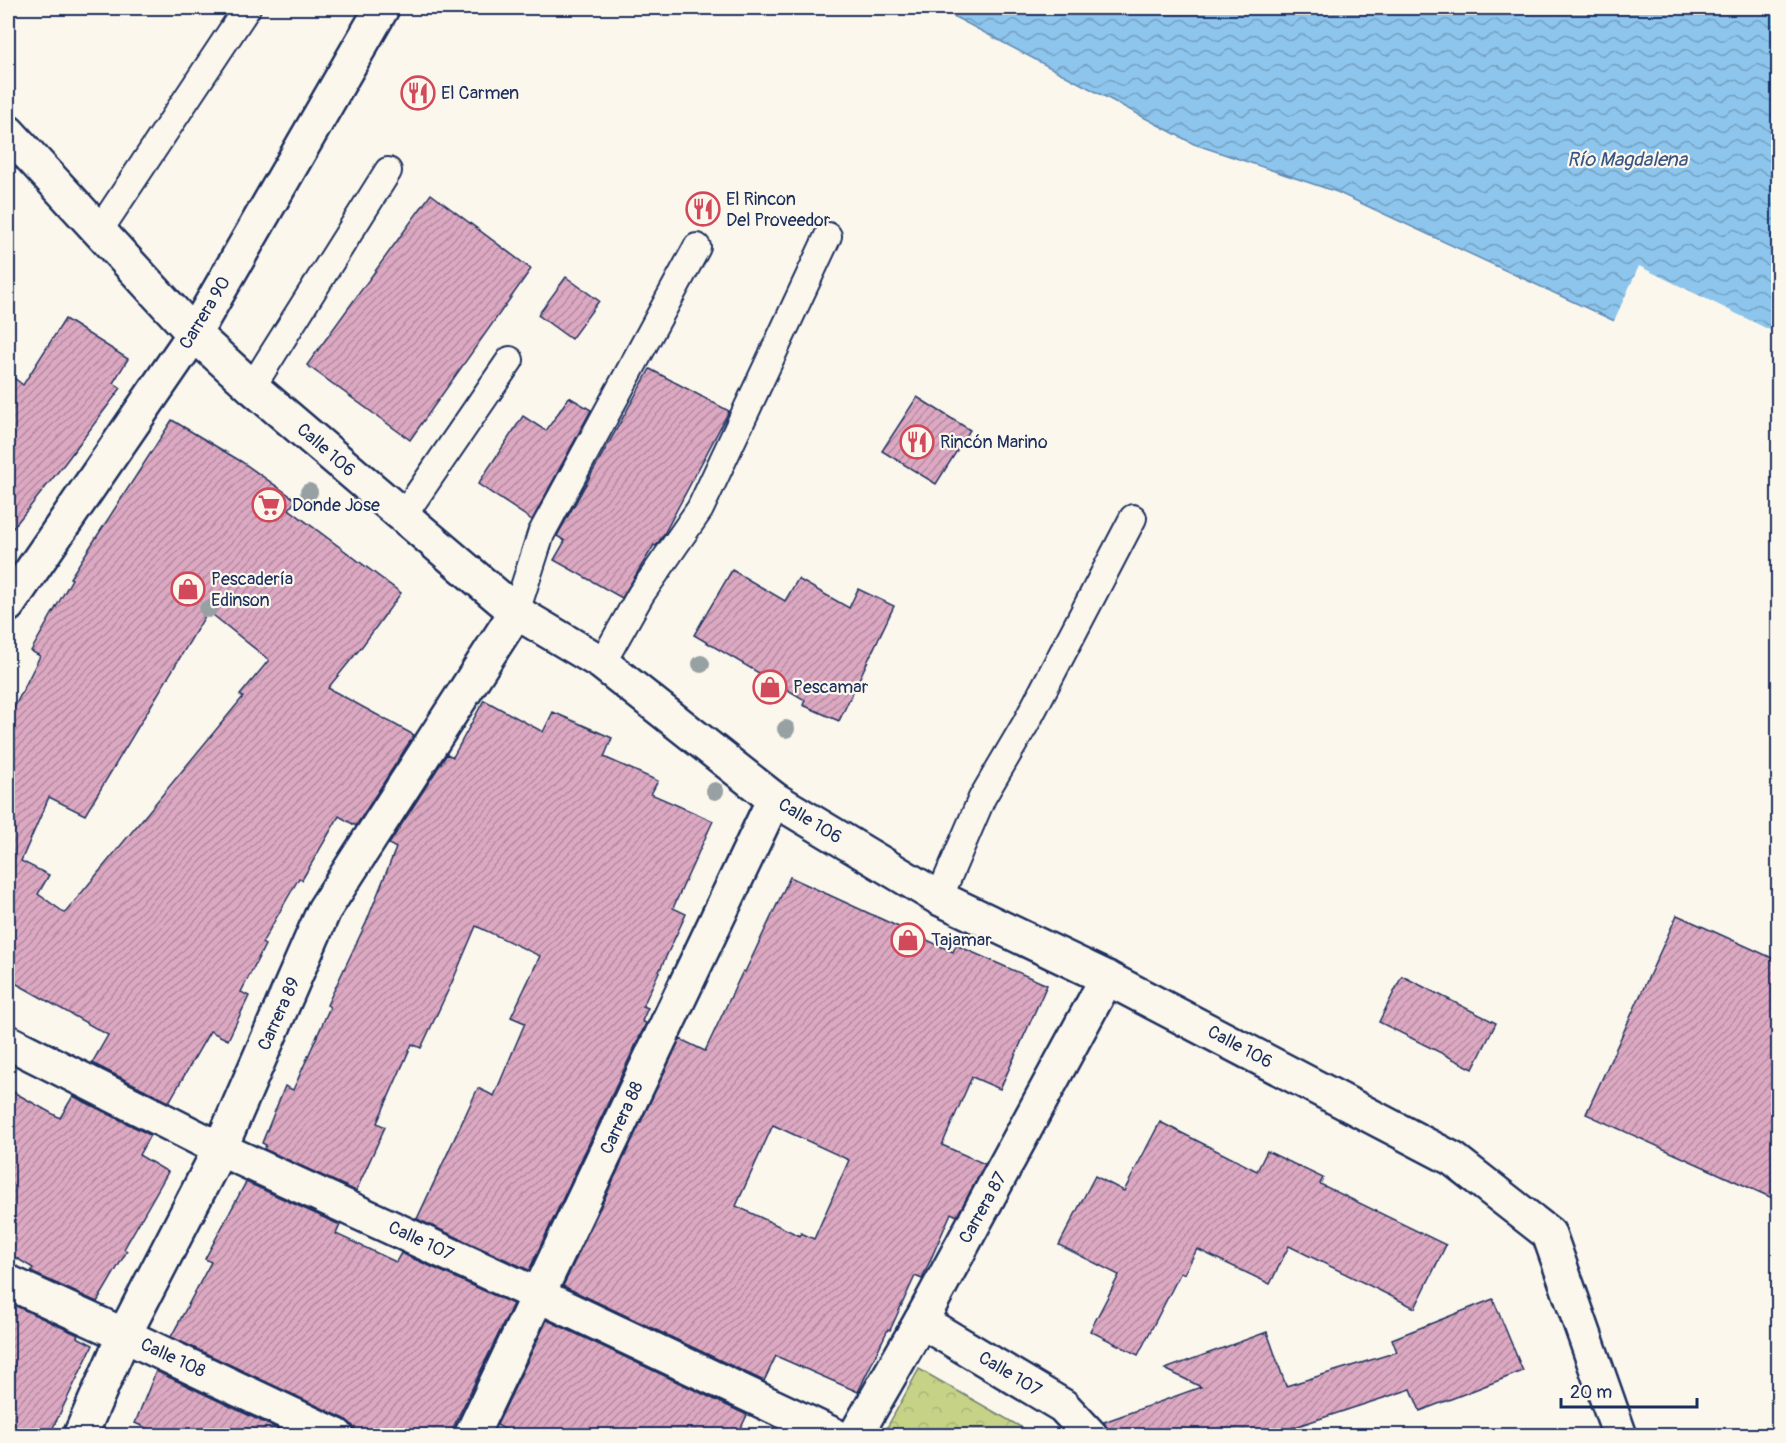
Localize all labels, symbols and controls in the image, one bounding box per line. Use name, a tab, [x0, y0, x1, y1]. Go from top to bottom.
restaurant icon: El Carmen	[400, 75, 436, 111]
place label: El Carmen	[441, 82, 519, 105]
water label: Río Magdalena	[1567, 147, 1689, 172]
place label: El Rincon Del Proveedor	[726, 188, 831, 232]
restaurant icon: El Rincon Del Proveedor	[685, 191, 721, 227]
street label: Carrera 90	[174, 272, 236, 354]
street label: Calle 106	[292, 418, 360, 482]
restaurant icon: Rincón Marino	[899, 424, 935, 460]
place label: Rincón Marino	[940, 431, 1048, 454]
supermarket icon: Donde Jose	[251, 487, 287, 523]
place label: Donde Jose	[292, 494, 380, 517]
place label: Pescadería Edinson	[211, 568, 293, 612]
shop icon: Pescadería Edinson	[170, 571, 206, 607]
shop icon: Pescamar	[752, 669, 788, 705]
place label: Pescamar	[793, 676, 869, 699]
street label: Calle 106	[774, 793, 846, 849]
shop icon: Tajamar	[890, 922, 926, 958]
place label: Tajamar	[931, 929, 992, 952]
street label: Carrera 89	[253, 974, 305, 1054]
street label: Calle 106	[1203, 1020, 1277, 1074]
street label: Carrera 88	[595, 1078, 649, 1158]
street label: Carrera 87	[954, 1168, 1012, 1248]
street label: Calle 107	[385, 1216, 458, 1266]
street label: Calle 108	[137, 1333, 209, 1383]
street label: Calle 107	[974, 1346, 1046, 1402]
scale bar	[1561, 1371, 1698, 1409]
text: 20 m	[1570, 1381, 1612, 1404]

